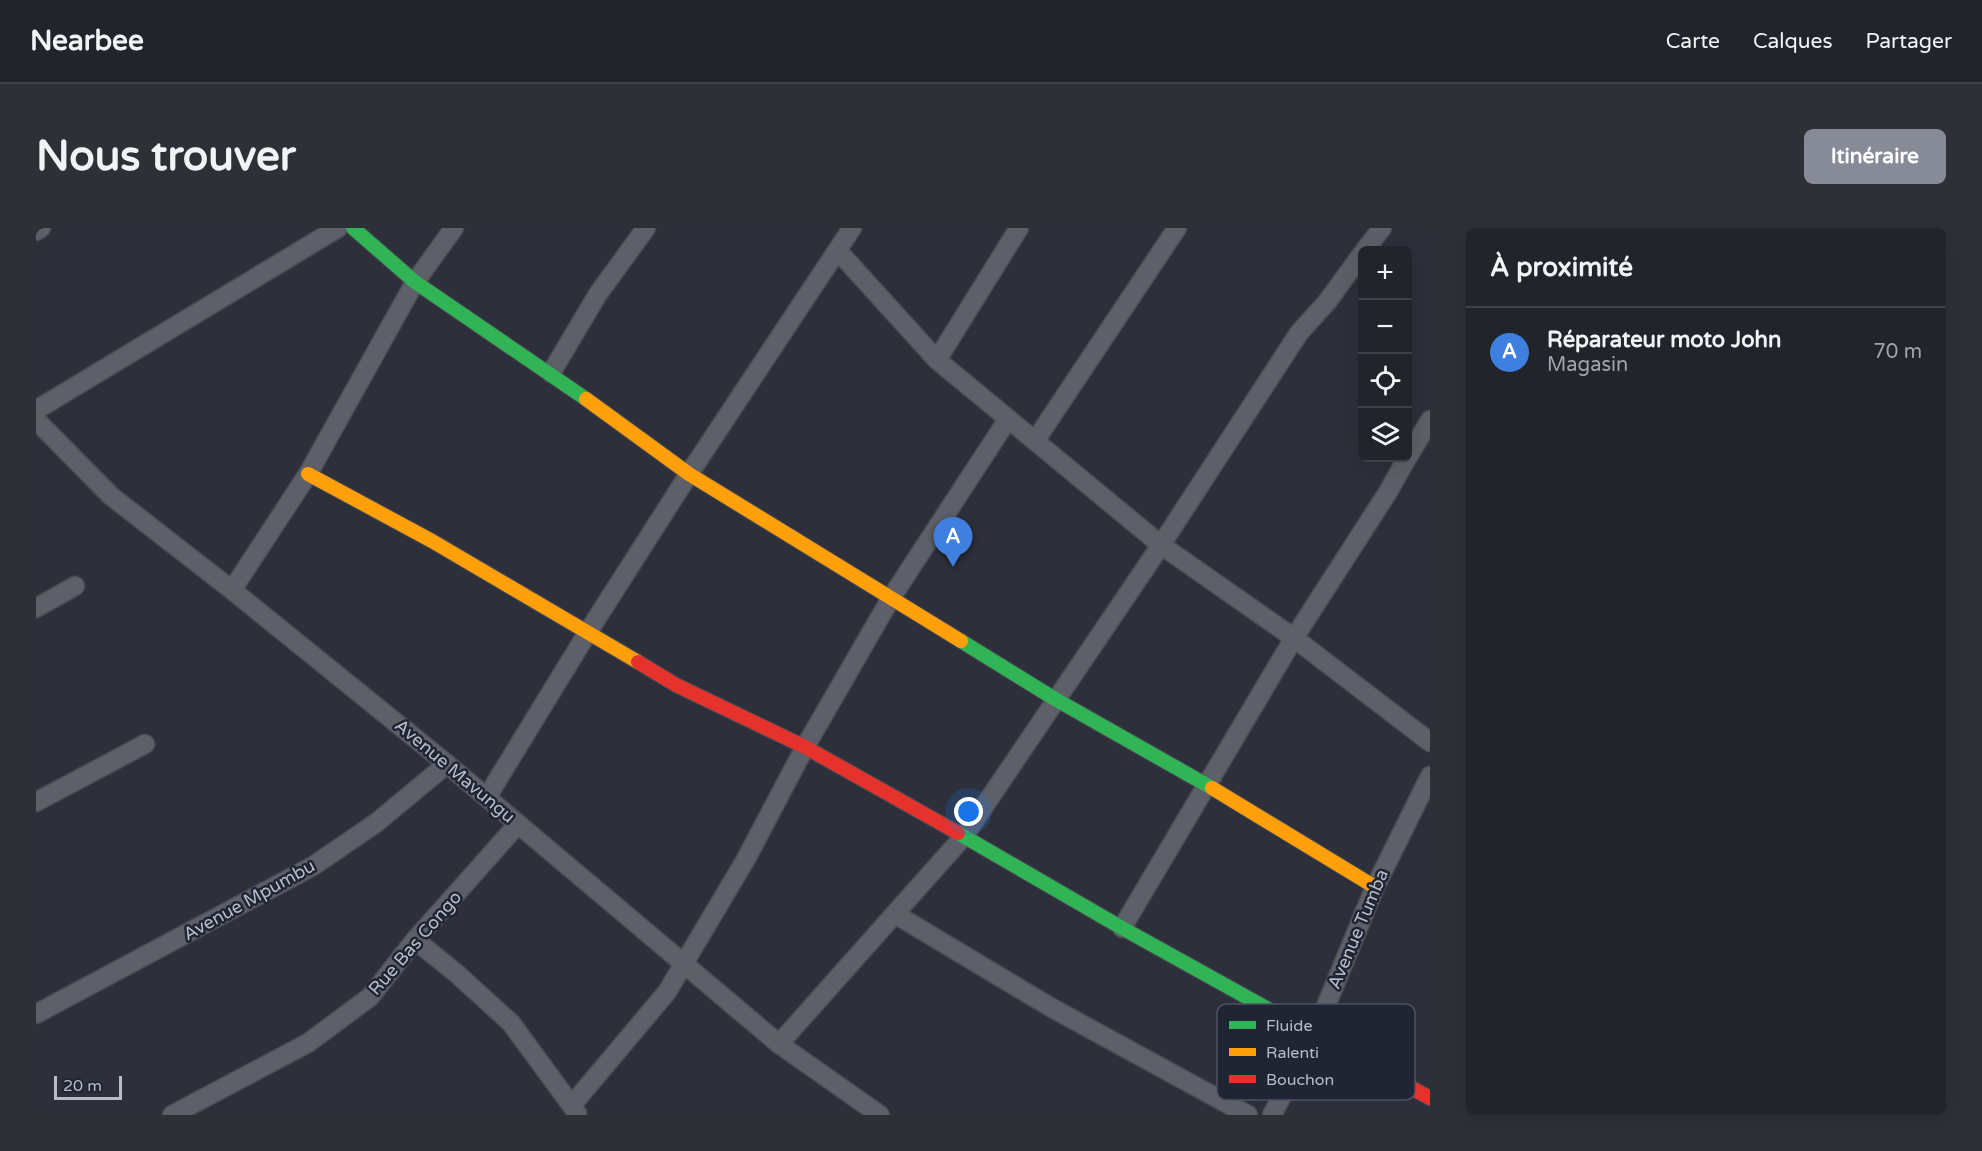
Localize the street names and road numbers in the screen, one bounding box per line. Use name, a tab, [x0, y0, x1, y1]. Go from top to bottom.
street label: Avenue Mavungu	[390, 714, 520, 828]
street label: Avenue Mpumbu	[179, 855, 319, 945]
street label: Avenue Tumba	[1323, 866, 1393, 992]
street label: Rue Bas Congo	[364, 886, 466, 1000]

